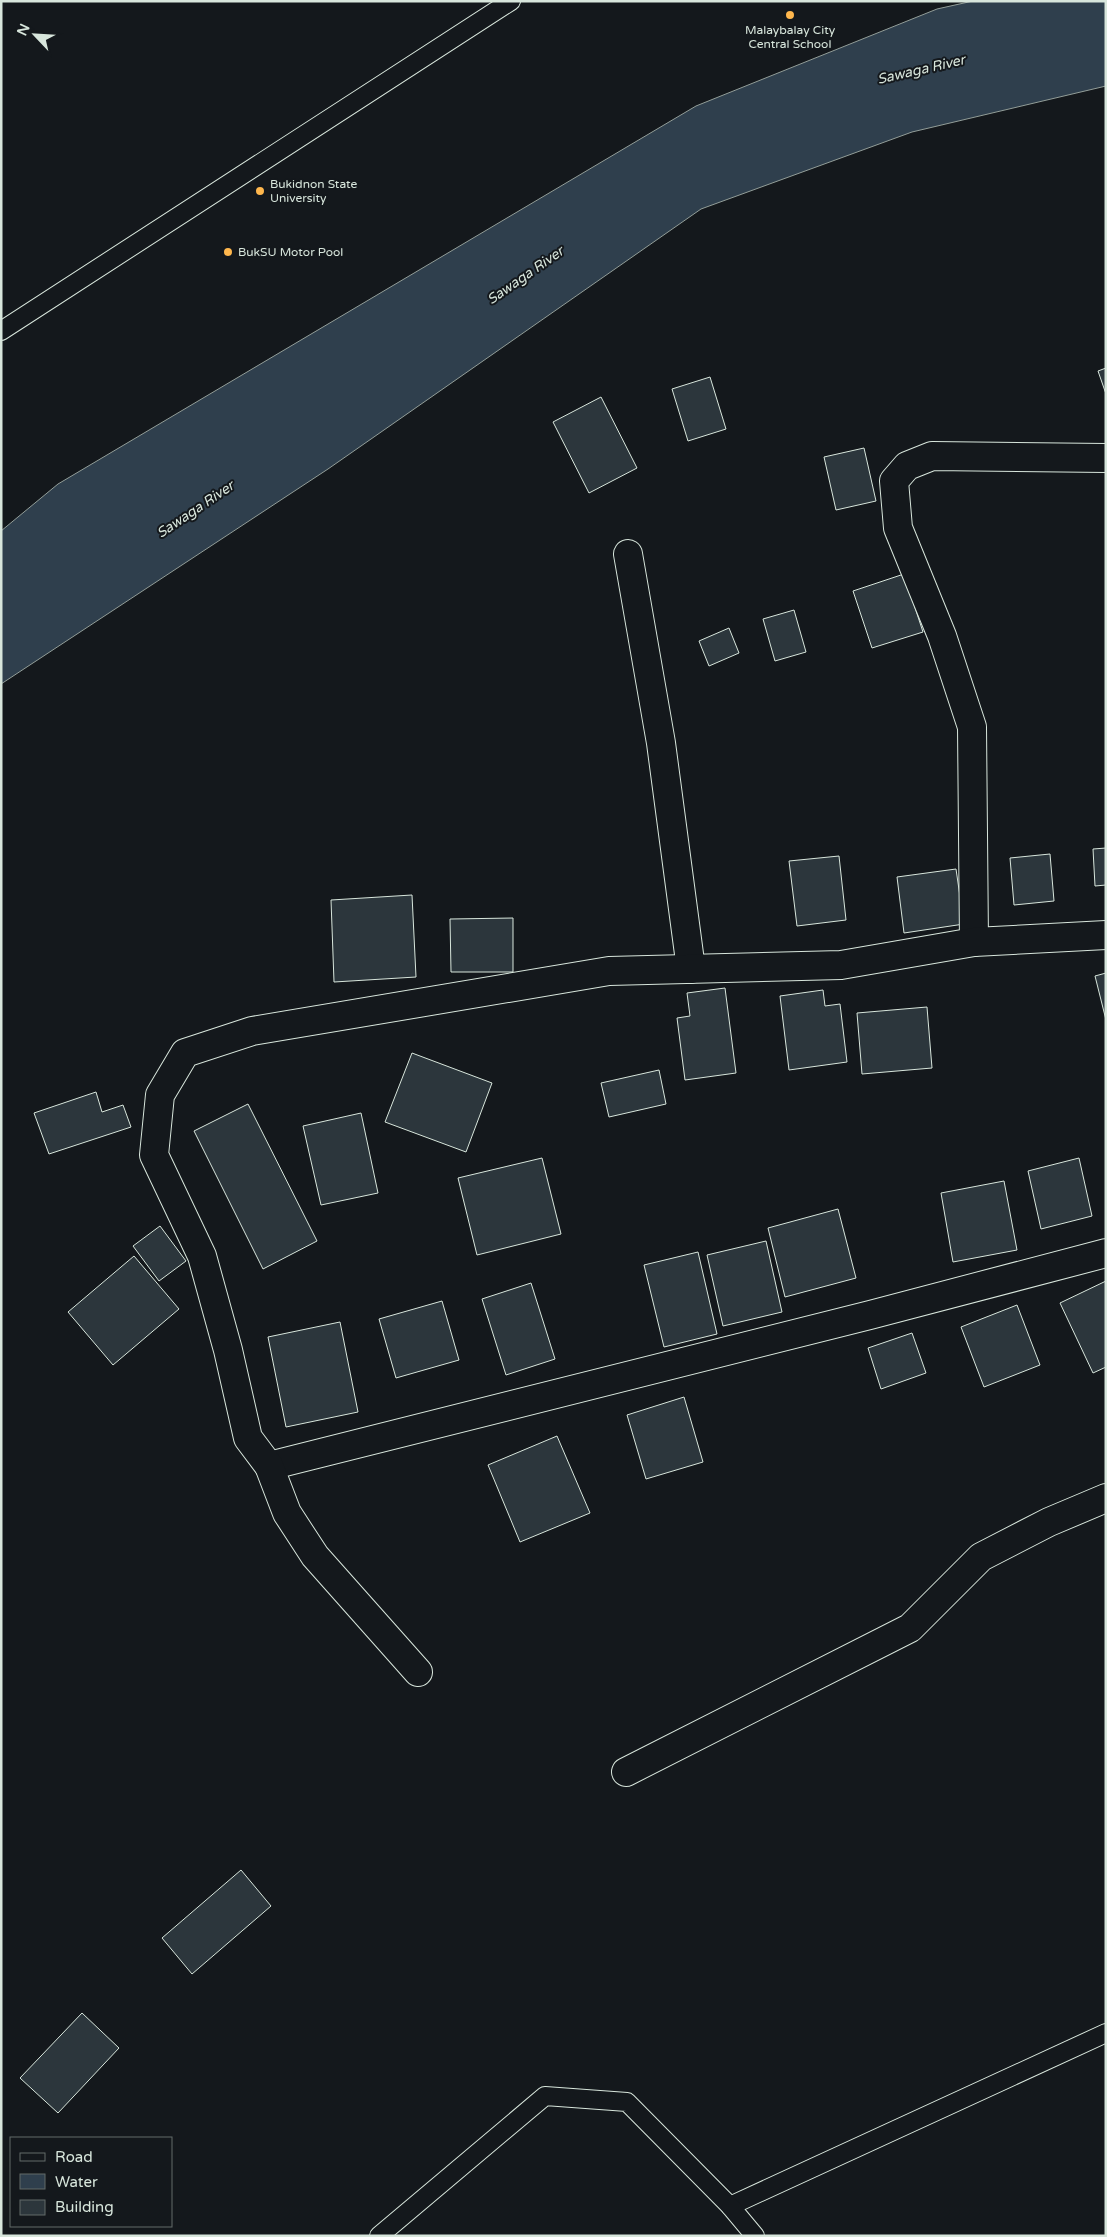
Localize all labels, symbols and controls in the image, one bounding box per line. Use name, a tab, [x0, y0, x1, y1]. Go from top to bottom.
marker: Malaybalay City Central School	[784, 9, 796, 21]
north arrow	[10, 10, 60, 60]
text: N	[14, 21, 34, 38]
place label: Malaybalay City Central School	[745, 23, 836, 51]
water label: Sawaga River	[876, 51, 968, 88]
place label: Bukidnon State University	[270, 177, 357, 205]
marker: Bukidnon State University	[254, 185, 266, 197]
water label: Sawaga River	[484, 242, 568, 308]
place label: BukSU Motor Pool	[238, 245, 343, 259]
marker: BukSU Motor Pool	[222, 246, 234, 258]
water label: Sawaga River	[153, 476, 239, 542]
legend	[10, 2137, 172, 2227]
text: Road	[55, 2148, 93, 2166]
text: Water	[55, 2173, 98, 2191]
text: Building	[55, 2198, 114, 2216]

